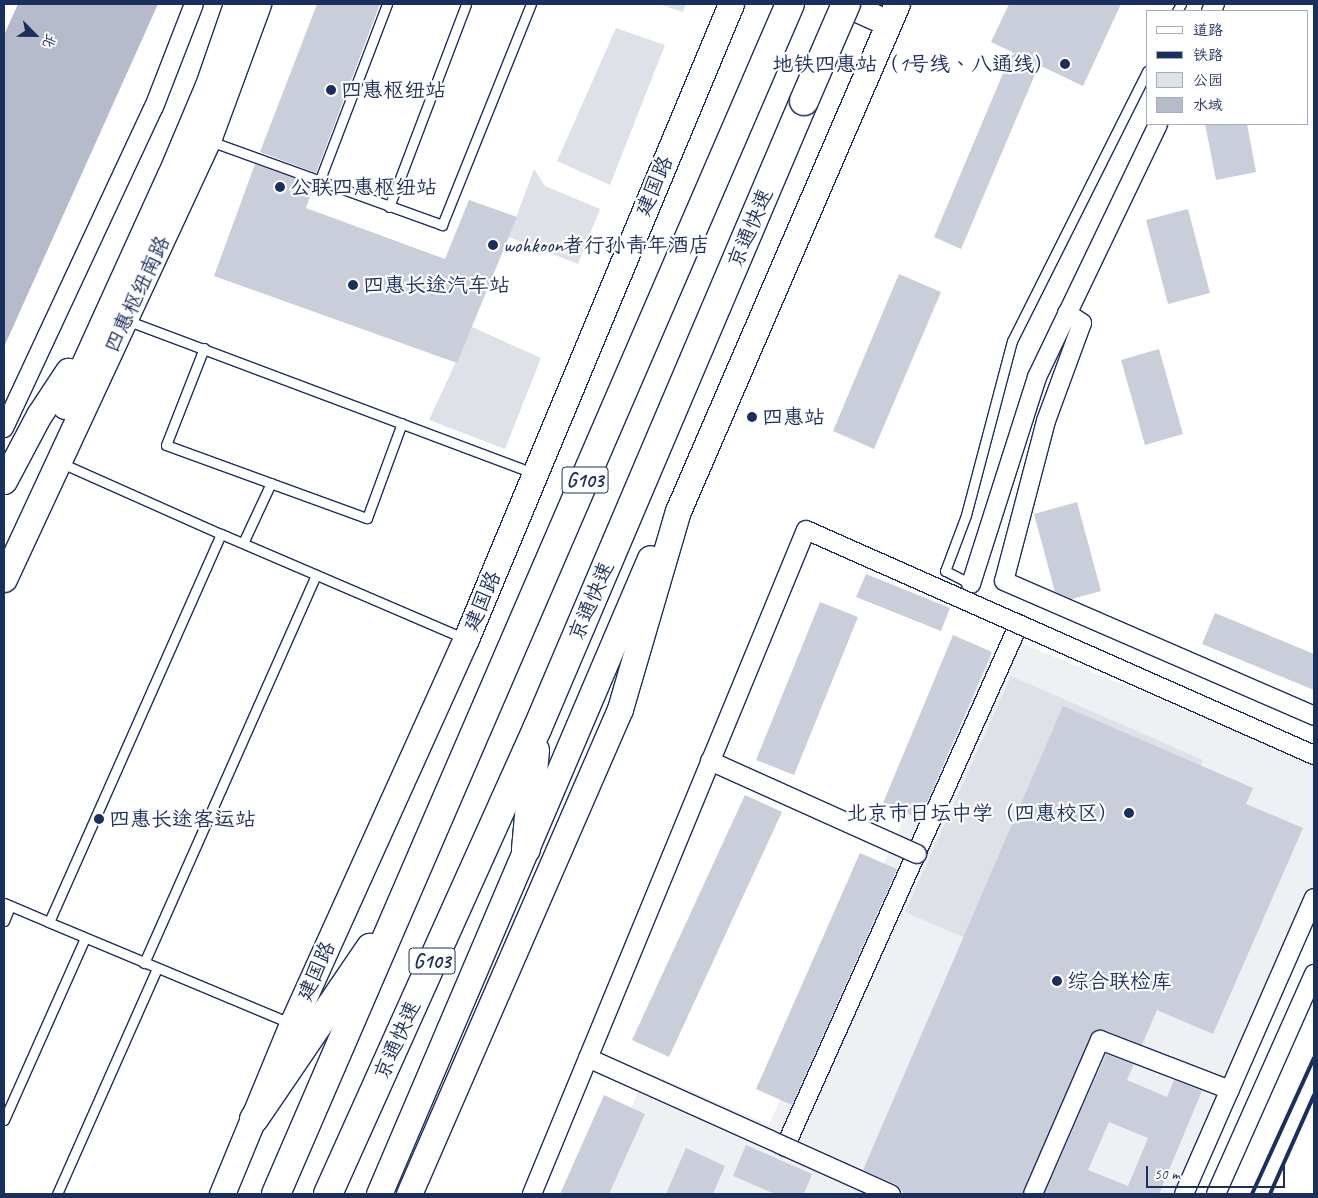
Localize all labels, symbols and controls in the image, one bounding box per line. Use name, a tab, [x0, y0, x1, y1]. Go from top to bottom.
north arrow	[10, 10, 60, 60]
legend	[1146, 10, 1308, 125]
text: 道路	[1193, 21, 1223, 40]
text: 北	[39, 31, 60, 51]
text: 铁路	[1193, 46, 1223, 65]
place label: 地铁四惠站（1号线、八通线）	[773, 51, 1055, 77]
marker: 地铁四惠站（1号线、八通线）	[1059, 58, 1071, 70]
text: 公园	[1193, 71, 1223, 90]
place label: 四惠枢纽站	[341, 77, 446, 103]
marker: 四惠枢纽站	[325, 84, 337, 96]
text: 水域	[1193, 96, 1223, 115]
street label: 建国路	[630, 152, 678, 220]
place label: 公联四惠枢纽站	[290, 174, 437, 200]
marker: 公联四惠枢纽站	[274, 181, 286, 193]
street label: 京通快速	[722, 184, 778, 272]
street label: 四惠枢纽南路	[99, 232, 175, 356]
place label: wohkoon者行孙青年酒店	[503, 232, 710, 258]
marker: wohkoon者行孙青年酒店	[487, 239, 499, 251]
place label: 四惠长途汽车站	[363, 272, 510, 298]
marker: 四惠长途汽车站	[347, 279, 359, 291]
place label: 四惠站	[762, 404, 825, 430]
marker: 四惠站	[746, 411, 758, 423]
road number: G103	[561, 462, 609, 498]
street label: 京通快速	[563, 557, 619, 645]
street label: 建国路	[458, 567, 506, 635]
place label: 北京市日坛中学（四惠校区）	[846, 800, 1119, 826]
place label: 四惠长途客运站	[109, 806, 256, 832]
marker: 北京市日坛中学（四惠校区）	[1123, 807, 1135, 819]
marker: 四惠长途客运站	[93, 813, 105, 825]
street label: 建国路	[292, 937, 340, 1005]
road number: G103	[408, 944, 456, 978]
place label: 综合联检库	[1067, 968, 1172, 994]
marker: 综合联检库	[1051, 975, 1063, 987]
street label: 京通快速	[368, 997, 426, 1083]
scale bar	[1148, 1156, 1287, 1188]
text: 50 m	[1154, 1165, 1180, 1184]

